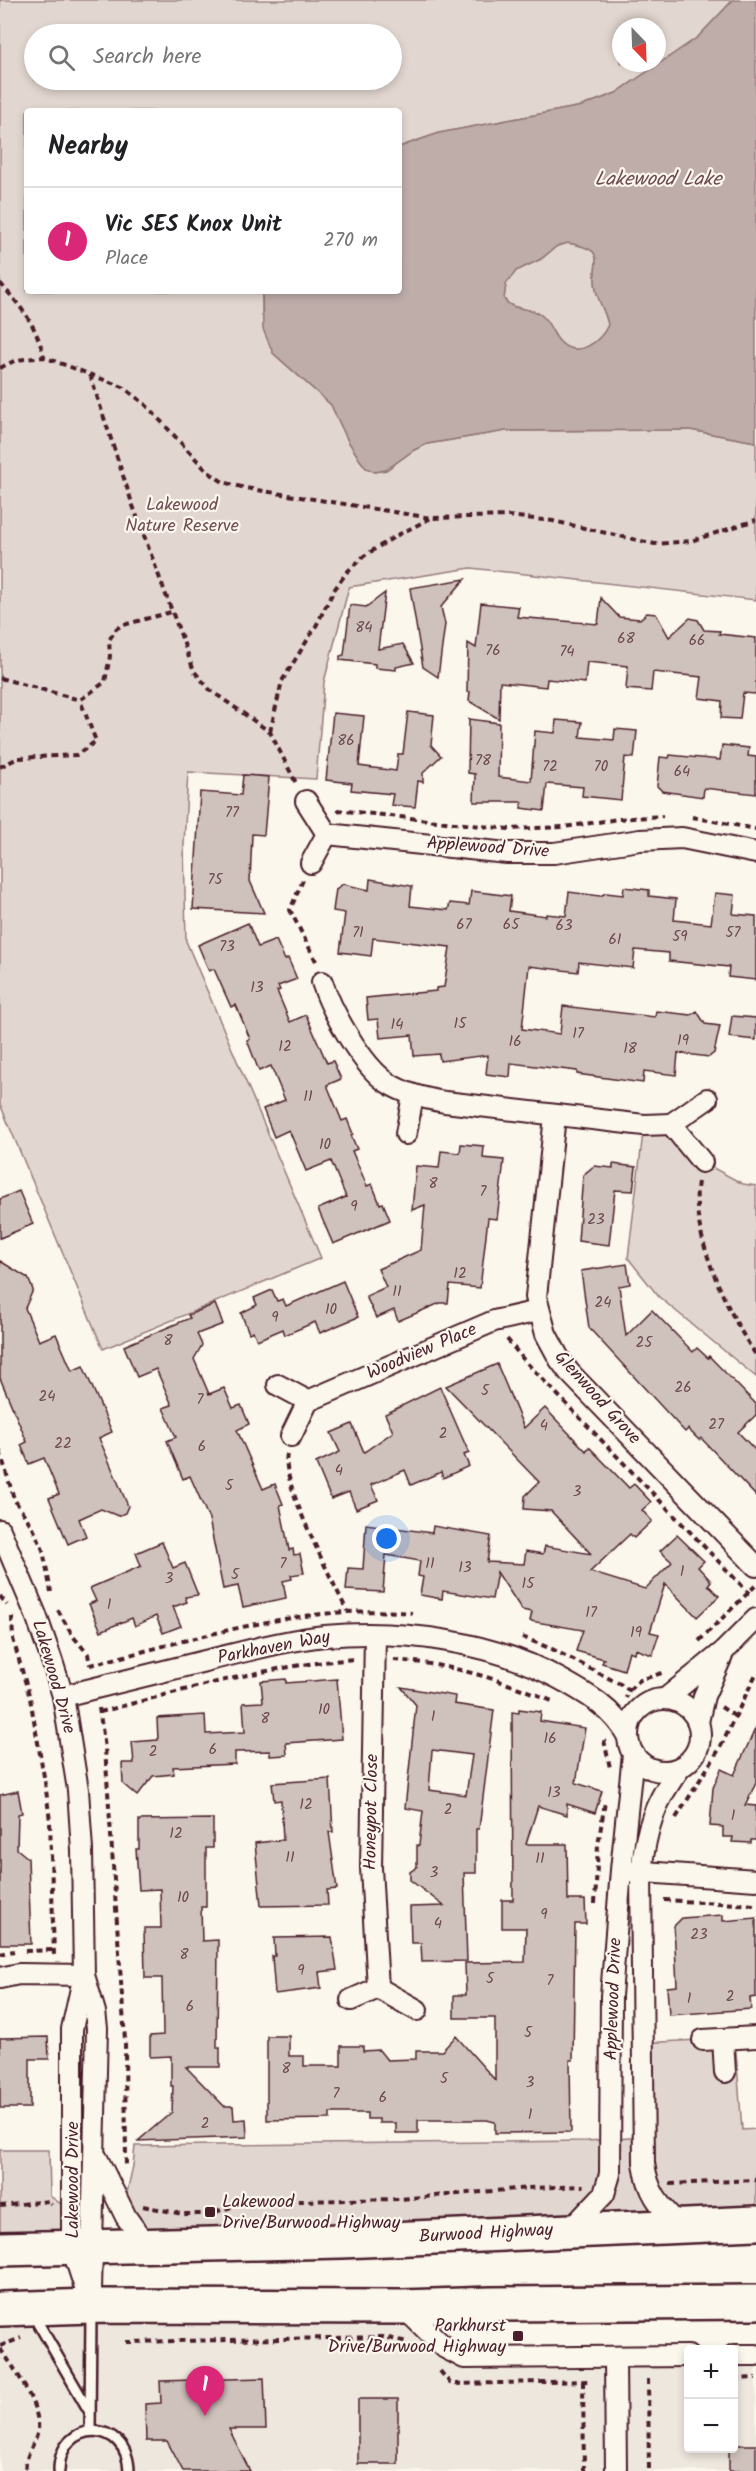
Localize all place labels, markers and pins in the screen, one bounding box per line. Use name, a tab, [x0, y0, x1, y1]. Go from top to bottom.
place label: Lakewood Drive/Burwood Highway	[222, 2188, 401, 2238]
marker: Lakewood Drive/Burwood Highway	[203, 2205, 217, 2219]
place label: Parkhurst Drive/Burwood Highway	[328, 2312, 507, 2362]
marker: Parkhurst Drive/Burwood Highway	[511, 2329, 525, 2343]
pin: 1	[186, 2366, 224, 2416]

